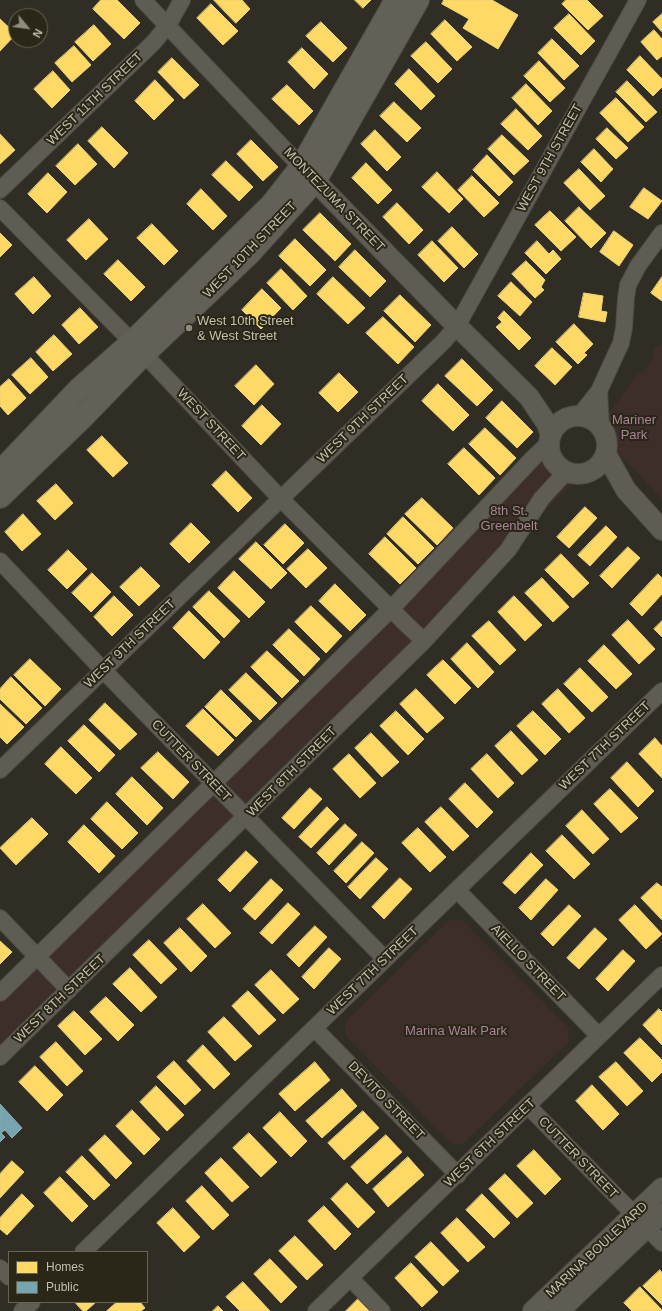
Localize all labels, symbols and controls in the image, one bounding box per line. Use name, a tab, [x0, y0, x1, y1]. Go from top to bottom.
north arrow	[8, 8, 48, 48]
text: N	[30, 27, 45, 40]
street label: WEST 11TH STREET	[44, 49, 146, 149]
street label: WEST 9TH STREET	[514, 101, 586, 215]
street label: MONTEZUMA STREET	[280, 145, 388, 255]
street label: WEST 10TH STREET	[200, 199, 300, 301]
place label: West 10th Street & West Street	[197, 313, 294, 344]
marker: West 10th Street & West Street	[184, 323, 194, 333]
street label: WEST 9TH STREET	[314, 371, 412, 467]
street label: WEST STREET	[174, 386, 248, 464]
park label: Mariner Park	[612, 412, 656, 443]
park label: 8th St. Greenbelt	[480, 503, 538, 534]
street label: WEST 9TH STREET	[81, 596, 179, 692]
street label: WEST 7TH STREET	[556, 698, 654, 794]
street label: CUTTER STREET	[148, 717, 234, 805]
street label: WEST 8TH STREET	[244, 724, 340, 820]
street label: AIELLO STREET	[488, 921, 568, 1005]
street label: WEST 7TH STREET	[324, 923, 422, 1019]
street label: WEST 8TH STREET	[11, 951, 109, 1047]
park label: Marina Walk Park	[405, 1023, 507, 1039]
street label: DEVITO STREET	[345, 1059, 427, 1143]
street label: WEST 6TH STREET	[441, 1095, 539, 1191]
street label: CUTTER STREET	[535, 1114, 621, 1202]
street label: MARINA BOULEVARD	[543, 1199, 651, 1301]
legend	[8, 1251, 148, 1303]
text: Homes	[46, 1260, 84, 1274]
text: Public	[46, 1280, 79, 1294]

